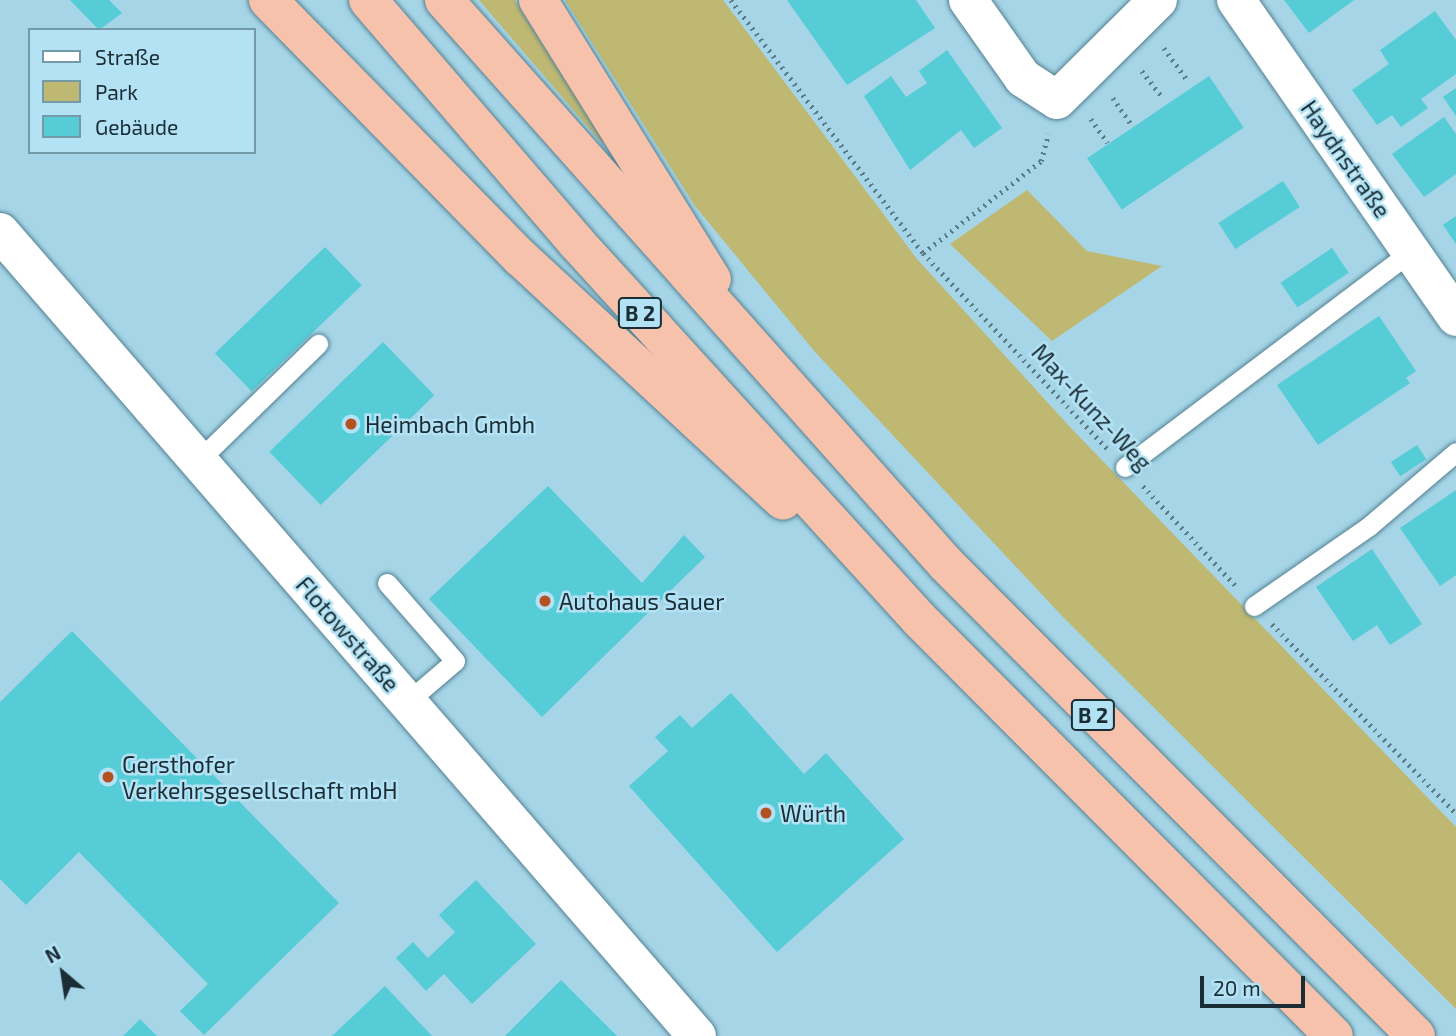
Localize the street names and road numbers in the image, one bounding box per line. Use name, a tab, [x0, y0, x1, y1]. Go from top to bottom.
street label: Haydnstraße	[1295, 95, 1397, 223]
road number: B 2	[617, 296, 663, 330]
street label: Max-Kunz-Weg	[1026, 338, 1158, 476]
street label: Flotowstraße	[291, 571, 405, 697]
road number: B 2	[1070, 698, 1116, 732]

